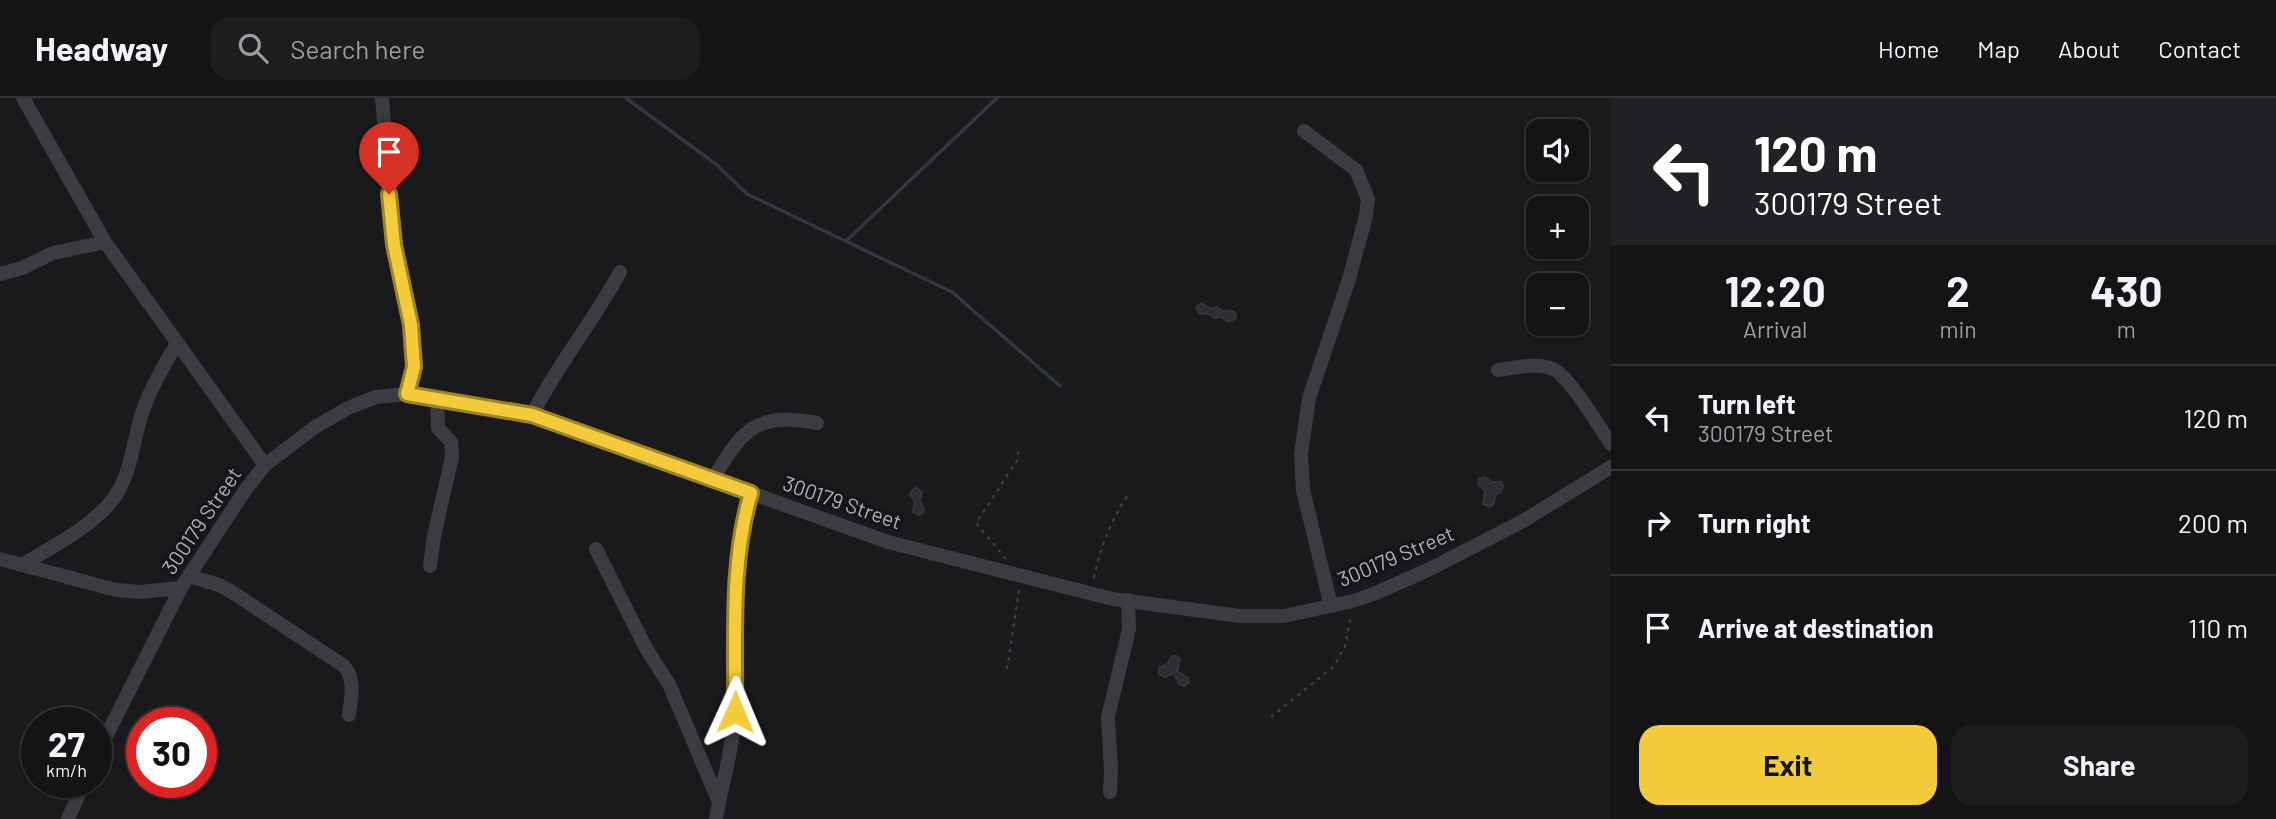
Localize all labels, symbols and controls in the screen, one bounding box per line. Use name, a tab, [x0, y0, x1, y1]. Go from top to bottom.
search box	[210, 17, 700, 80]
text: Headway	[35, 28, 168, 68]
icon: search	[234, 29, 272, 67]
text: Search here	[290, 33, 425, 64]
text: Home	[1878, 34, 1939, 63]
text: Map	[1977, 34, 2020, 63]
text: About	[2058, 34, 2120, 63]
text: Contact	[2158, 34, 2241, 63]
map controls	[1526, 119, 1589, 336]
button: sound	[1526, 119, 1589, 182]
pin	[359, 122, 419, 194]
text: 120 m	[1754, 123, 1877, 182]
icon: left	[1639, 126, 1730, 217]
icon: arrive	[370, 133, 408, 171]
text: 300179 Street	[1754, 183, 1943, 221]
button: +	[1526, 196, 1589, 259]
text: 12:20	[1725, 265, 1826, 315]
text: 2	[1946, 265, 1970, 315]
text: 430	[2090, 265, 2162, 315]
button: −	[1526, 273, 1589, 336]
text: Arrival	[1743, 315, 1807, 343]
text: min	[1939, 315, 1977, 343]
text: m	[2117, 315, 2136, 343]
text: Turn left	[1698, 388, 1796, 419]
icon: left	[1639, 399, 1677, 437]
text: 120 m	[2184, 402, 2248, 433]
text: 300179 Street	[1698, 419, 1834, 447]
street label: 300179 Street	[156, 462, 246, 578]
street label: 300179 Street	[780, 470, 905, 534]
icon: right	[1639, 504, 1677, 542]
text: Turn right	[1698, 507, 1811, 538]
text: 200 m	[2178, 507, 2248, 538]
street label: 300179 Street	[1334, 520, 1457, 591]
icon: arrive	[1639, 609, 1677, 647]
text: Arrive at destination	[1698, 612, 1934, 643]
text: 110 m	[2188, 612, 2248, 643]
position arrow	[698, 675, 772, 749]
speed limit sign: 30	[126, 707, 217, 798]
text: 27	[48, 722, 85, 764]
button: Exit	[1639, 725, 1937, 805]
button: Share	[1951, 725, 2248, 805]
text: km/h	[46, 759, 87, 781]

